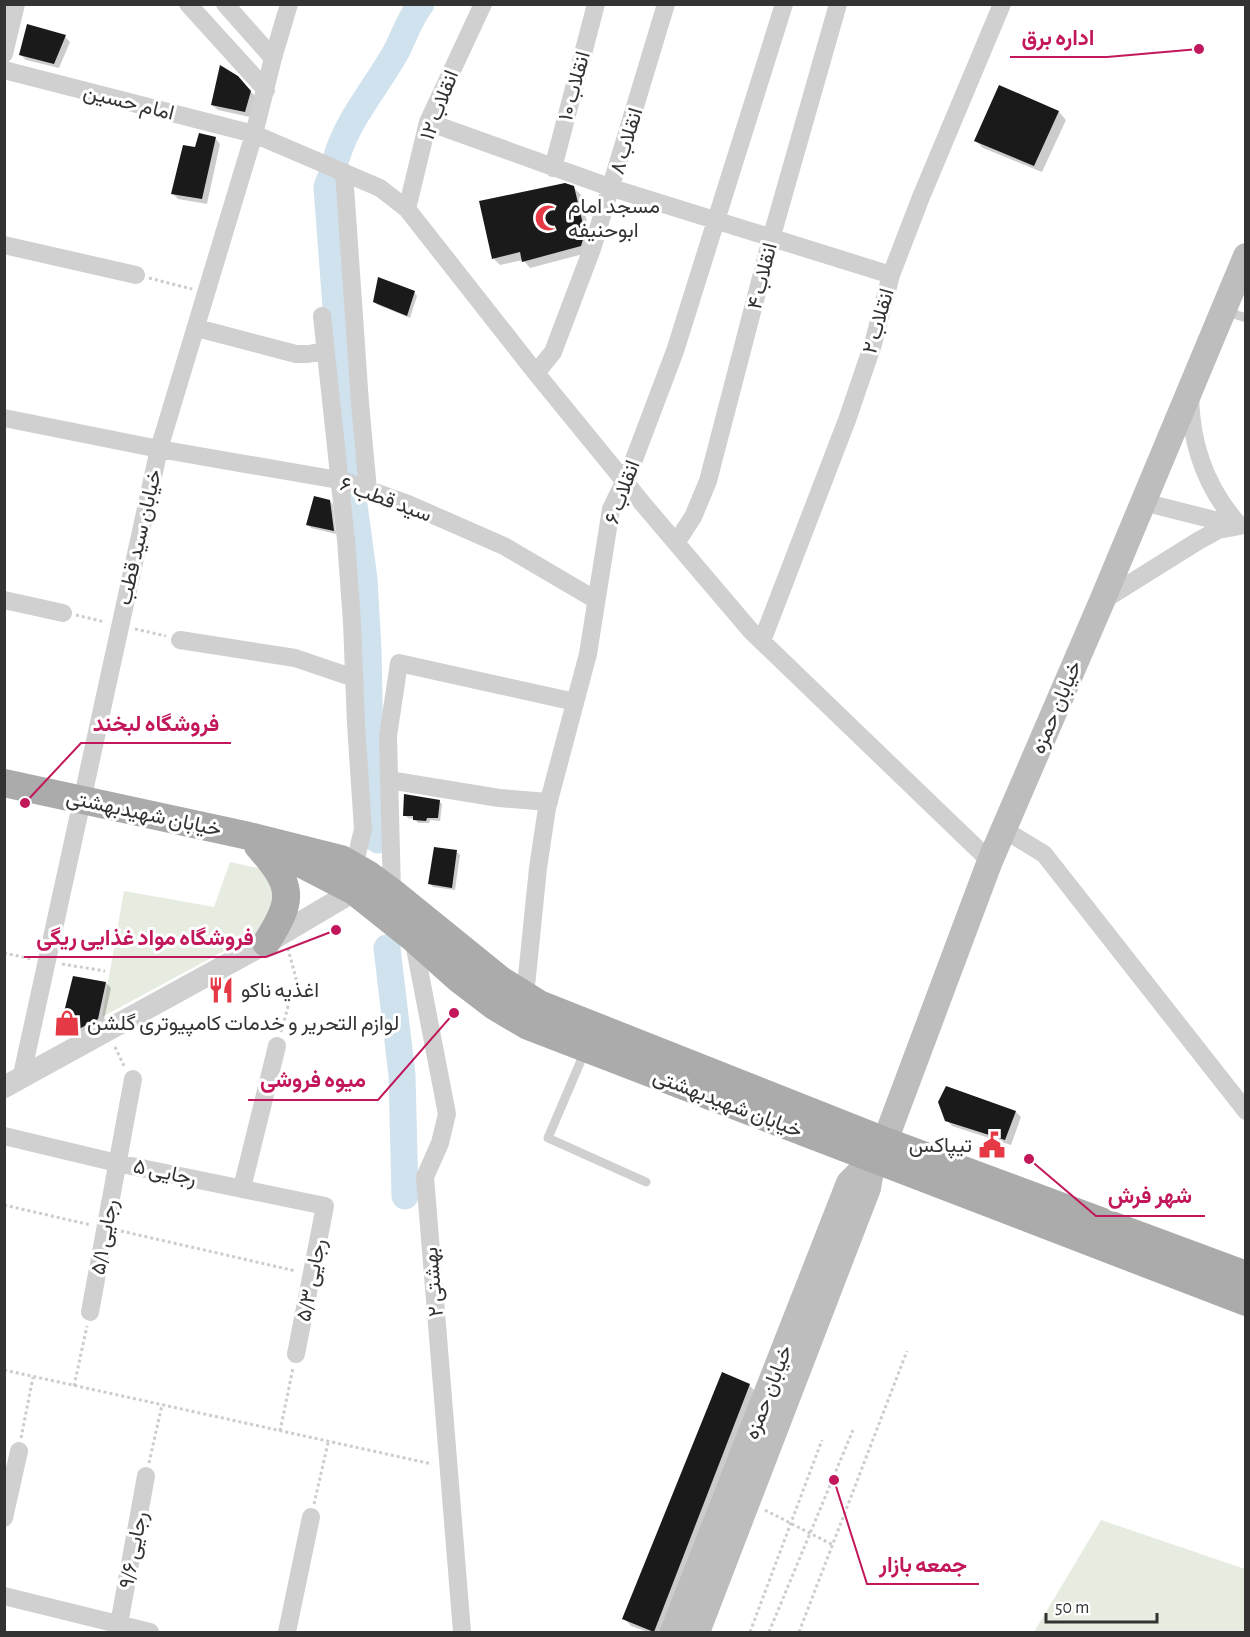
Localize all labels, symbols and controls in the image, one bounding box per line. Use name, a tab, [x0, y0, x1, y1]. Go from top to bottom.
callout: اداره برق	[1010, 17, 1107, 57]
text: اداره برق	[1021, 27, 1095, 51]
street label: انقلاب ۱۰	[555, 49, 595, 123]
street label: انقلاب ۱۲	[417, 67, 463, 143]
street label: امام حسین	[81, 81, 176, 127]
street label: انقلاب ۸	[606, 105, 647, 177]
place label: مسجد امام ابوحنیفه	[568, 196, 660, 243]
mosque icon: مسجد امام ابوحنیفه	[533, 203, 563, 233]
street label: انقلاب ۴	[744, 241, 782, 312]
street label: انقلاب ۲	[859, 286, 899, 356]
street label: انقلاب ۶	[601, 458, 645, 527]
street label: خیابان سید قطب	[114, 467, 166, 607]
street label: سید قطب ۶	[337, 473, 434, 527]
street label: خیابان حمزه	[1027, 658, 1087, 758]
callout: فروشگاه لبخند	[81, 703, 231, 743]
text: فروشگاه لبخند	[93, 713, 219, 737]
street label: خیابان شهیدبهشتی	[64, 787, 223, 842]
callout: فروشگاه مواد غذایی ریگی	[24, 917, 266, 957]
text: فروشگاه مواد غذایی ریگی	[36, 927, 254, 951]
restaurant icon: اغذیه ناکو	[206, 975, 236, 1005]
place label: اغذیه ناکو	[241, 980, 319, 1003]
shop icon: لوازم التحریر و خدمات کامپیوتری گلشن	[52, 1008, 82, 1038]
place label: لوازم التحریر و خدمات کامپیوتری گلشن	[87, 1013, 399, 1037]
callout: میوه فروشی	[248, 1060, 378, 1100]
street label: خیابان شهیدبهشتی	[650, 1065, 805, 1143]
text: میوه فروشی	[260, 1069, 366, 1093]
public building icon: تیپاکس	[977, 1130, 1007, 1160]
place label: تیپاکس	[909, 1135, 972, 1159]
street label: رجایی ۵	[131, 1156, 198, 1191]
callout: شهر فرش	[1096, 1176, 1205, 1216]
text: شهر فرش	[1108, 1185, 1192, 1209]
street label: رجایی ۵/۱	[88, 1198, 123, 1277]
street label: رجایی ۵/۳	[293, 1237, 332, 1324]
street label: بهشتی ۲	[420, 1246, 449, 1318]
street label: خیابان حمزه	[741, 1342, 798, 1443]
street label: رجایی ۹/۶	[116, 1510, 153, 1591]
callout: جمعه بازار	[867, 1544, 979, 1584]
text: جمعه بازار	[878, 1554, 967, 1578]
scale bar	[1046, 1586, 1157, 1624]
text: 50 m	[1055, 1599, 1089, 1617]

